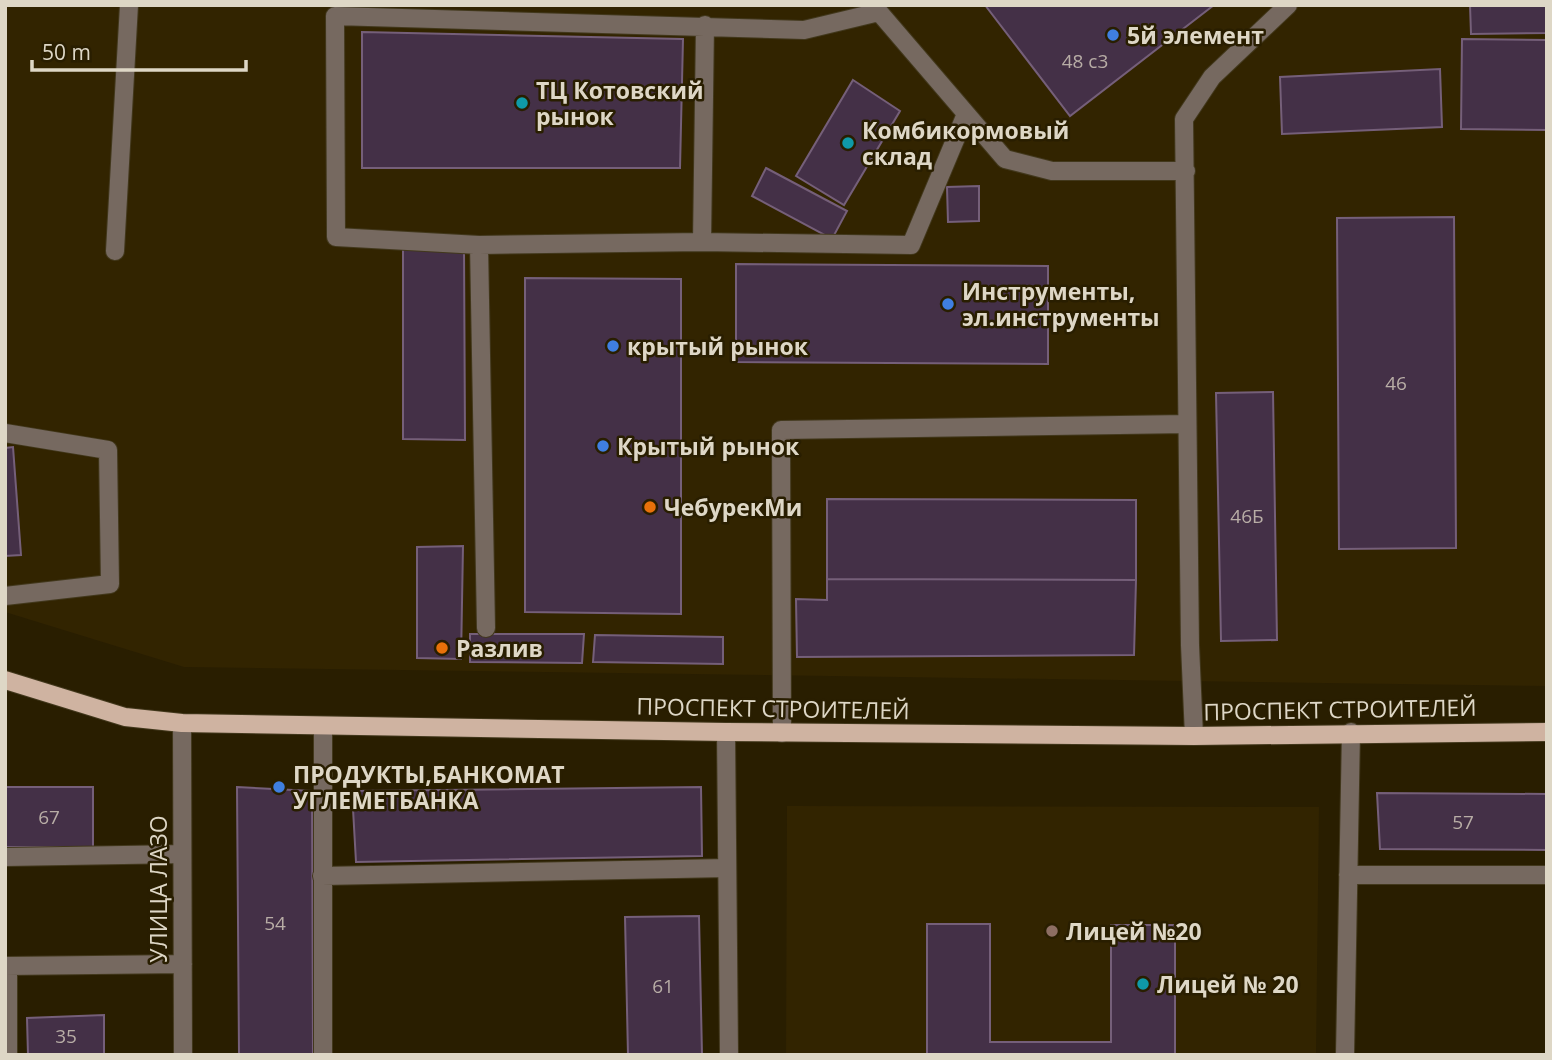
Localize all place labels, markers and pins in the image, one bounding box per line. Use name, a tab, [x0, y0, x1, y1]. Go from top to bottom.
place label: 5й элемент	[1127, 19, 1264, 51]
marker: 5й элемент	[1105, 27, 1121, 43]
place label: ТЦ Котовский рынок	[536, 74, 704, 132]
marker: ТЦ Котовский рынок	[514, 95, 530, 111]
place label: Комбикормовый склад	[862, 114, 1069, 172]
marker: Комбикормовый склад	[840, 135, 856, 151]
place label: Инструменты, эл.инструменты	[962, 275, 1160, 333]
marker: Инструменты, эл.инструменты	[940, 296, 956, 312]
place label: крытый рынок	[627, 330, 809, 362]
marker: крытый рынок	[605, 338, 621, 354]
place label: Крытый рынок	[617, 430, 800, 462]
marker: Крытый рынок	[595, 438, 611, 454]
place label: ЧебурекМи	[664, 491, 802, 523]
marker: ЧебурекМи	[642, 499, 658, 515]
place label: Разлив	[456, 632, 543, 664]
marker: Разлив	[434, 640, 450, 656]
place label: ПРОДУКТЫ,БАНКОМАТ УГЛЕМЕТБАНКА	[293, 758, 565, 816]
marker: ПРОДУКТЫ,БАНКОМАТ УГЛЕМЕТБАНКА	[271, 779, 287, 795]
place label: Лицей №20	[1066, 915, 1202, 947]
marker: Лицей №20	[1044, 923, 1060, 939]
place label: Лицей № 20	[1157, 968, 1299, 1000]
marker: Лицей № 20	[1135, 976, 1151, 992]

